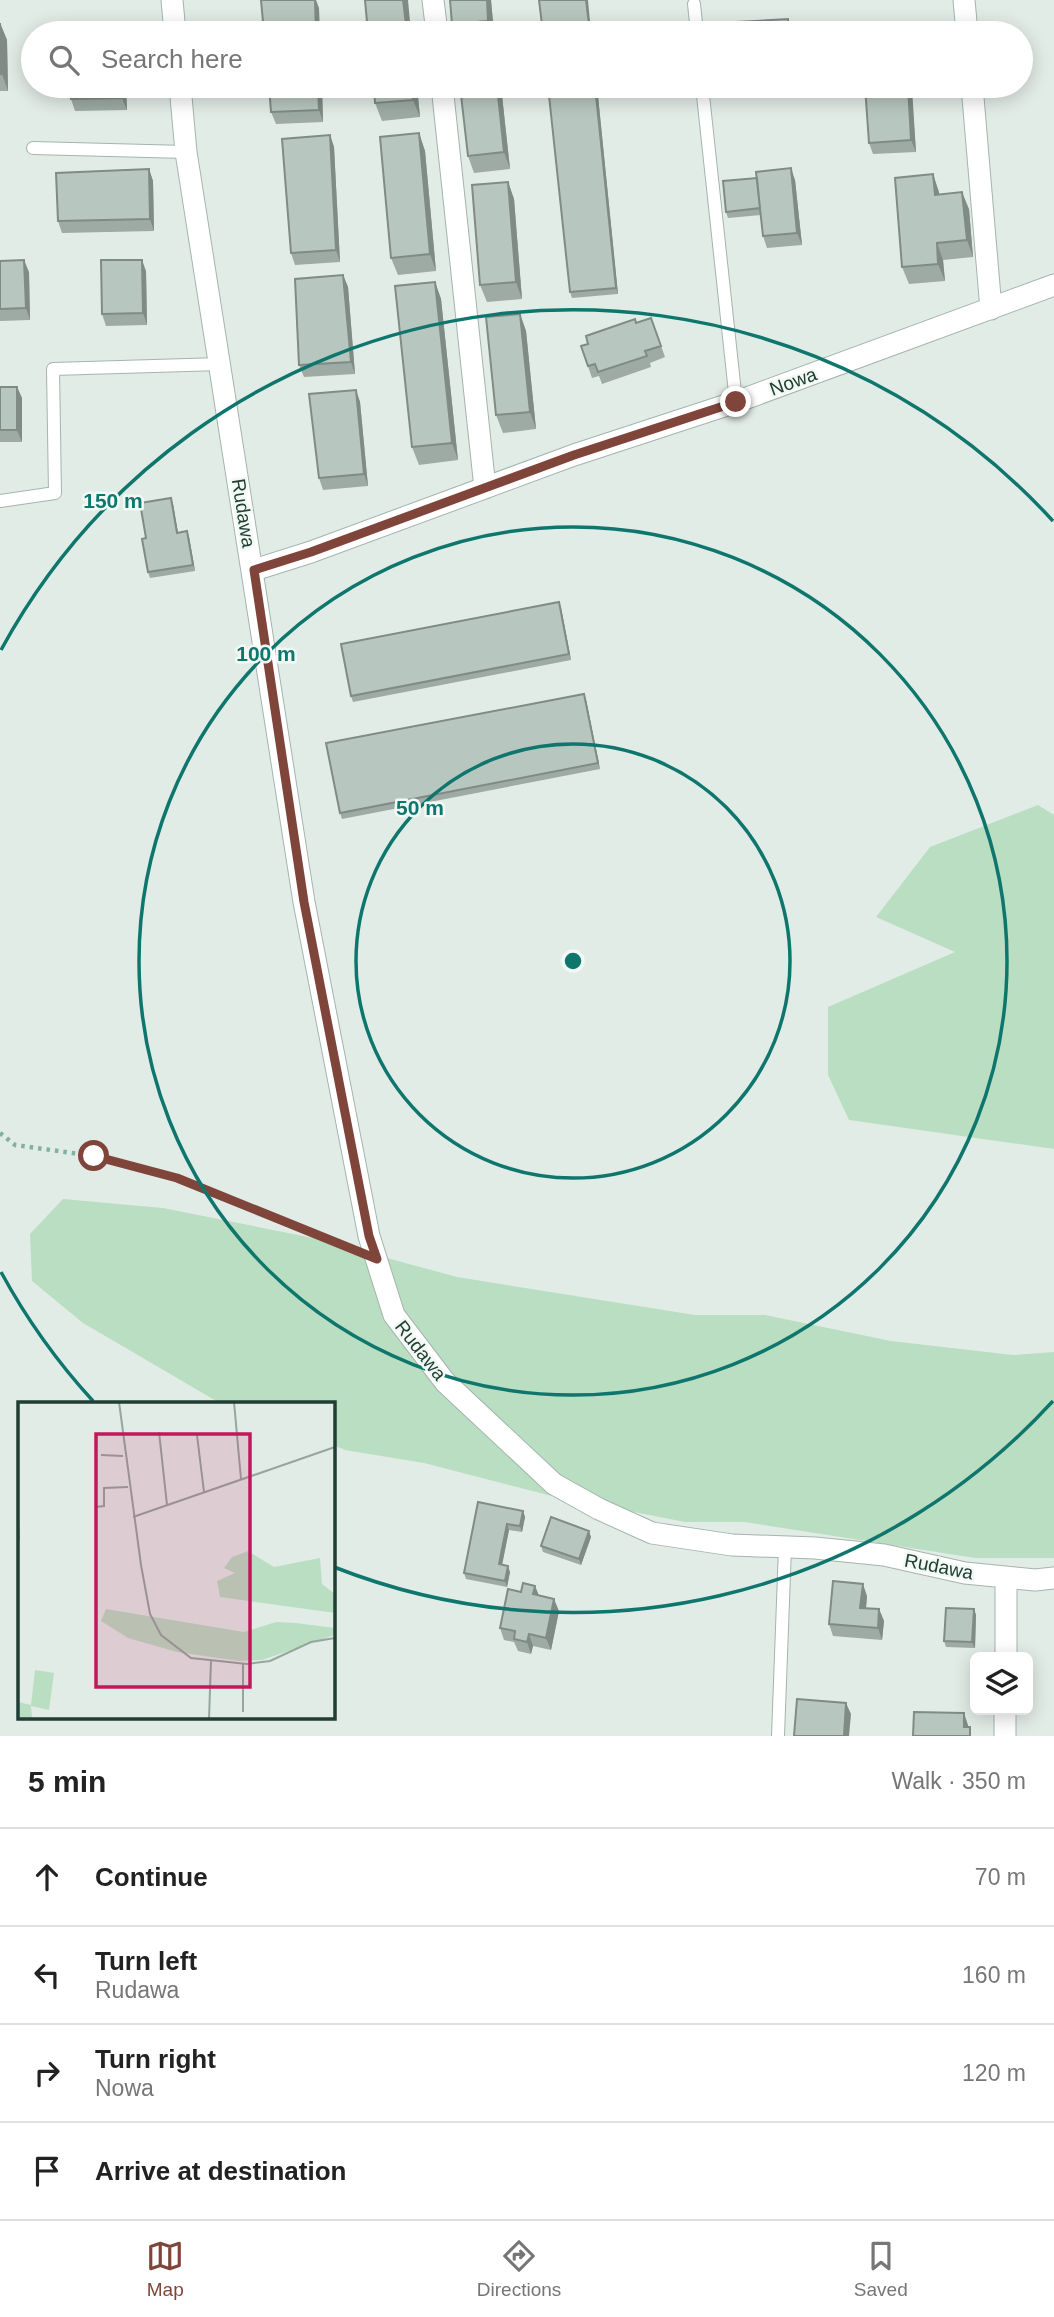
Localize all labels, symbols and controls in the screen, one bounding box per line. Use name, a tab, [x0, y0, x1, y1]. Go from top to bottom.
search box	[21, 21, 1033, 98]
icon: search	[45, 41, 83, 79]
text: Search here	[101, 44, 243, 74]
street label: Nowa	[767, 363, 820, 400]
route end	[720, 386, 751, 417]
street label: Rudawa	[228, 477, 259, 550]
text: 150 m	[83, 489, 143, 512]
text: 100 m	[236, 642, 296, 665]
text: 50 m	[396, 796, 444, 819]
centre of rings	[561, 949, 585, 973]
route start	[78, 1140, 109, 1171]
street label: Rudawa	[391, 1316, 451, 1385]
inset map	[18, 1402, 334, 1718]
street label: Rudawa	[903, 1550, 976, 1584]
map controls	[970, 1652, 1033, 1715]
button: layers	[970, 1652, 1033, 1715]
text: 5 min	[28, 1765, 106, 1798]
text: Walk · 350 m	[891, 1768, 1026, 1794]
icon: ahead	[28, 1858, 66, 1896]
text: Continue	[95, 1862, 208, 1892]
text: 70 m	[975, 1864, 1026, 1890]
text: Turn left	[95, 1946, 197, 1976]
icon: left	[28, 1956, 66, 1994]
text: 160 m	[962, 1962, 1026, 1988]
text: Rudawa	[95, 1977, 179, 2003]
text: Turn right	[95, 2044, 216, 2074]
icon: right	[28, 2054, 66, 2092]
text: 120 m	[962, 2060, 1026, 2086]
text: Nowa	[95, 2075, 154, 2101]
icon: arrive	[28, 2152, 66, 2190]
text: Arrive at destination	[95, 2156, 346, 2186]
tab: Map	[146, 2237, 184, 2301]
tab: Directions	[477, 2237, 561, 2301]
tab: Saved	[854, 2237, 908, 2301]

